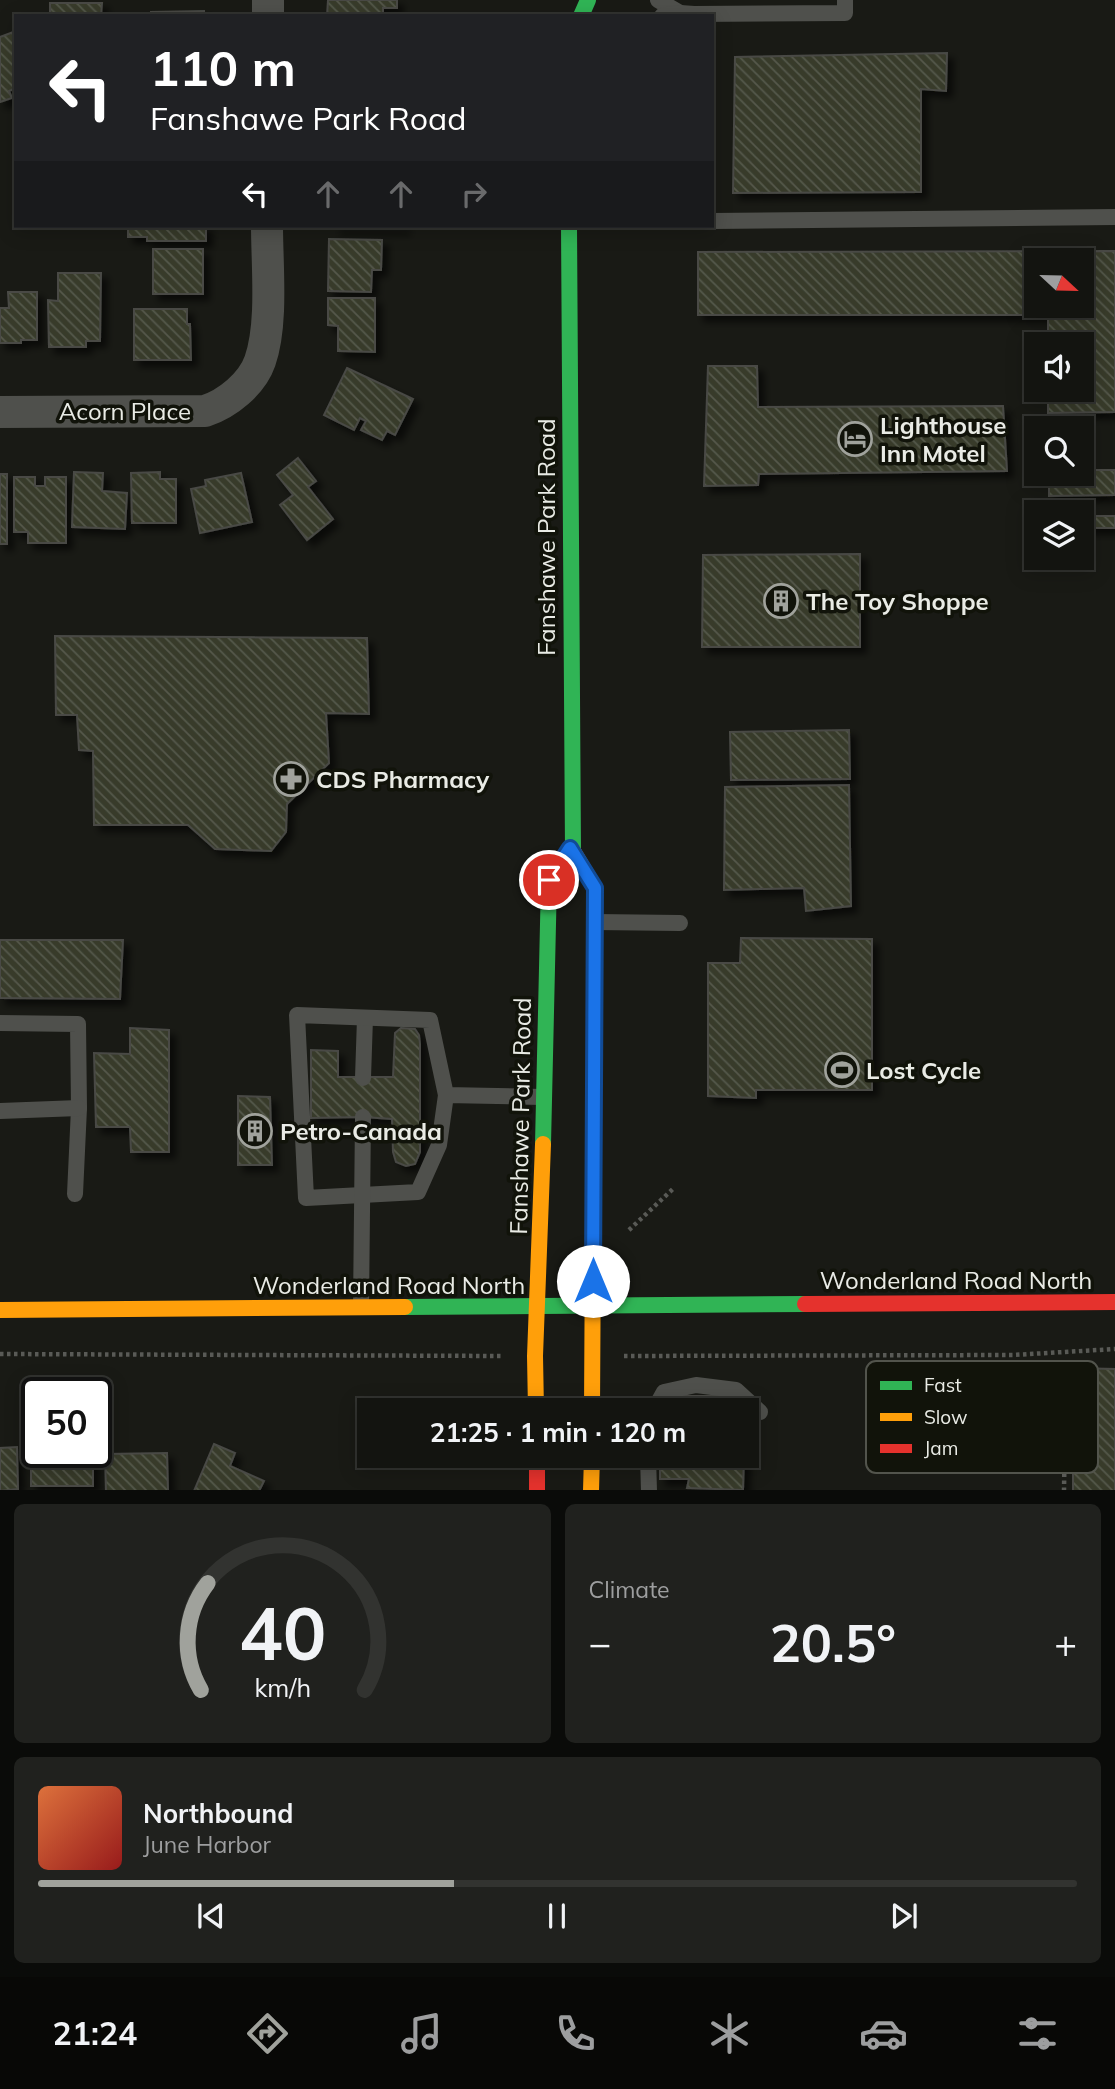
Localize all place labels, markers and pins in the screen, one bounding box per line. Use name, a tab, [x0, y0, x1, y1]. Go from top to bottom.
place label: Lighthouse Inn Motel	[880, 410, 1006, 468]
hotel icon: Lighthouse Inn Motel	[836, 420, 874, 458]
building icon: The Toy Shoppe	[762, 582, 800, 620]
place label: The Toy Shoppe	[806, 586, 989, 616]
pharmacy icon: CDS Pharmacy	[272, 760, 310, 798]
place label: CDS Pharmacy	[316, 764, 490, 794]
pin	[519, 850, 579, 910]
sports icon: Lost Cycle	[823, 1051, 861, 1089]
place label: Lost Cycle	[866, 1055, 981, 1085]
building icon: Petro-Canada	[236, 1112, 274, 1150]
place label: Petro-Canada	[280, 1116, 442, 1146]

